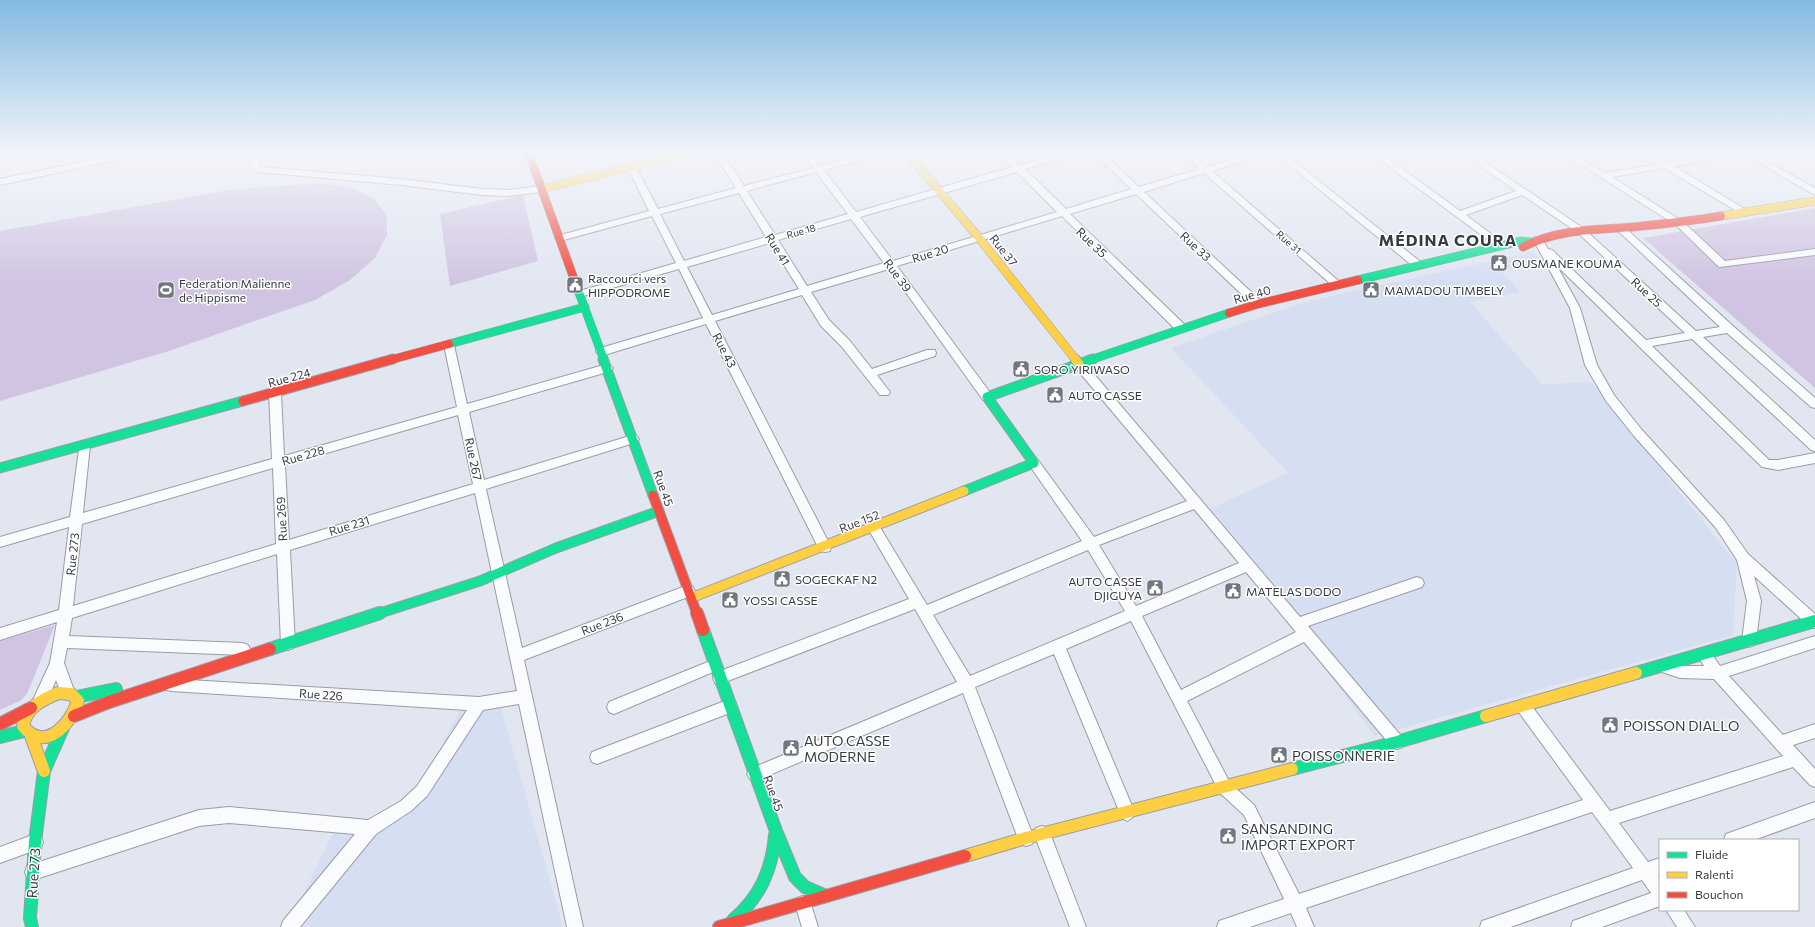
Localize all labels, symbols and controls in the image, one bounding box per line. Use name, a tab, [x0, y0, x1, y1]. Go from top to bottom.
street label: Rue 18	[785, 221, 817, 241]
street label: Rue 35	[1074, 224, 1110, 260]
street label: Rue 33	[1178, 228, 1214, 264]
street label: Rue 31	[1274, 228, 1304, 256]
street label: Rue 41	[763, 230, 793, 268]
district label: MÉDINA COURA	[1379, 230, 1517, 249]
street label: Rue 37	[987, 231, 1021, 269]
street label: Rue 20	[910, 241, 950, 265]
public building icon: OUSMANE KOUMA	[1489, 253, 1509, 273]
street label: Rue 39	[881, 256, 915, 294]
place label: OUSMANE KOUMA	[1512, 256, 1622, 270]
place label: Raccourci vers HIPPODROME	[588, 271, 670, 299]
street label: Rue 25	[1629, 274, 1665, 310]
public building icon: Raccourci vers HIPPODROME	[565, 275, 585, 295]
place label: Federation Malienne de Hippisme	[179, 276, 291, 304]
sports icon: Federation Malienne de Hippisme	[156, 280, 176, 300]
public building icon: MAMADOU TIMBELY	[1361, 280, 1381, 300]
street label: Rue 40	[1232, 282, 1273, 306]
place label: MAMADOU TIMBELY	[1384, 283, 1504, 297]
street label: Rue 43	[710, 330, 740, 370]
public building icon: SORO YIRIWASO	[1011, 359, 1031, 379]
place label: SORO YIRIWASO	[1034, 362, 1130, 376]
street label: Rue 224	[266, 365, 312, 389]
public building icon: AUTO CASSE	[1045, 385, 1065, 405]
place label: AUTO CASSE	[1068, 388, 1142, 402]
street label: Rue 267	[463, 436, 485, 482]
street label: Rue 228	[280, 442, 326, 468]
street label: Rue 45	[651, 468, 677, 508]
street label: Rue 269	[273, 496, 289, 542]
street label: Rue 152	[837, 507, 881, 535]
street label: Rue 231	[327, 512, 371, 538]
street label: Rue 273	[63, 532, 81, 576]
public building icon: SOGECKAF N2	[772, 569, 792, 589]
place label: SOGECKAF N2	[795, 572, 878, 586]
place label: AUTO CASSE DJIGUYA	[1068, 574, 1142, 603]
public building icon: AUTO CASSE DJIGUYA	[1145, 578, 1165, 598]
public building icon: MATELAS DODO	[1223, 581, 1243, 601]
place label: MATELAS DODO	[1246, 584, 1342, 598]
public building icon: YOSSI CASSE	[720, 590, 740, 610]
place label: YOSSI CASSE	[743, 593, 818, 607]
street label: Rue 236	[579, 609, 625, 637]
street label: Rue 226	[299, 685, 343, 703]
public building icon: POISSON DIALLO	[1600, 715, 1620, 735]
place label: POISSON DIALLO	[1623, 717, 1739, 734]
place label: AUTO CASSE MODERNE	[804, 732, 890, 765]
public building icon: AUTO CASSE MODERNE	[781, 738, 801, 758]
public building icon: POISSONNERIE	[1269, 745, 1289, 765]
place label: POISSONNERIE	[1292, 747, 1395, 764]
street label: Rue 45	[761, 773, 787, 813]
place label: SANSANDING IMPORT EXPORT	[1241, 820, 1355, 853]
public building icon: SANSANDING IMPORT EXPORT	[1218, 826, 1238, 846]
legend	[1659, 839, 1799, 911]
street label: Rue 273	[23, 847, 43, 899]
text: Fluide	[1695, 847, 1728, 861]
text: Ralenti	[1695, 867, 1734, 881]
text: Bouchon	[1695, 887, 1743, 901]

